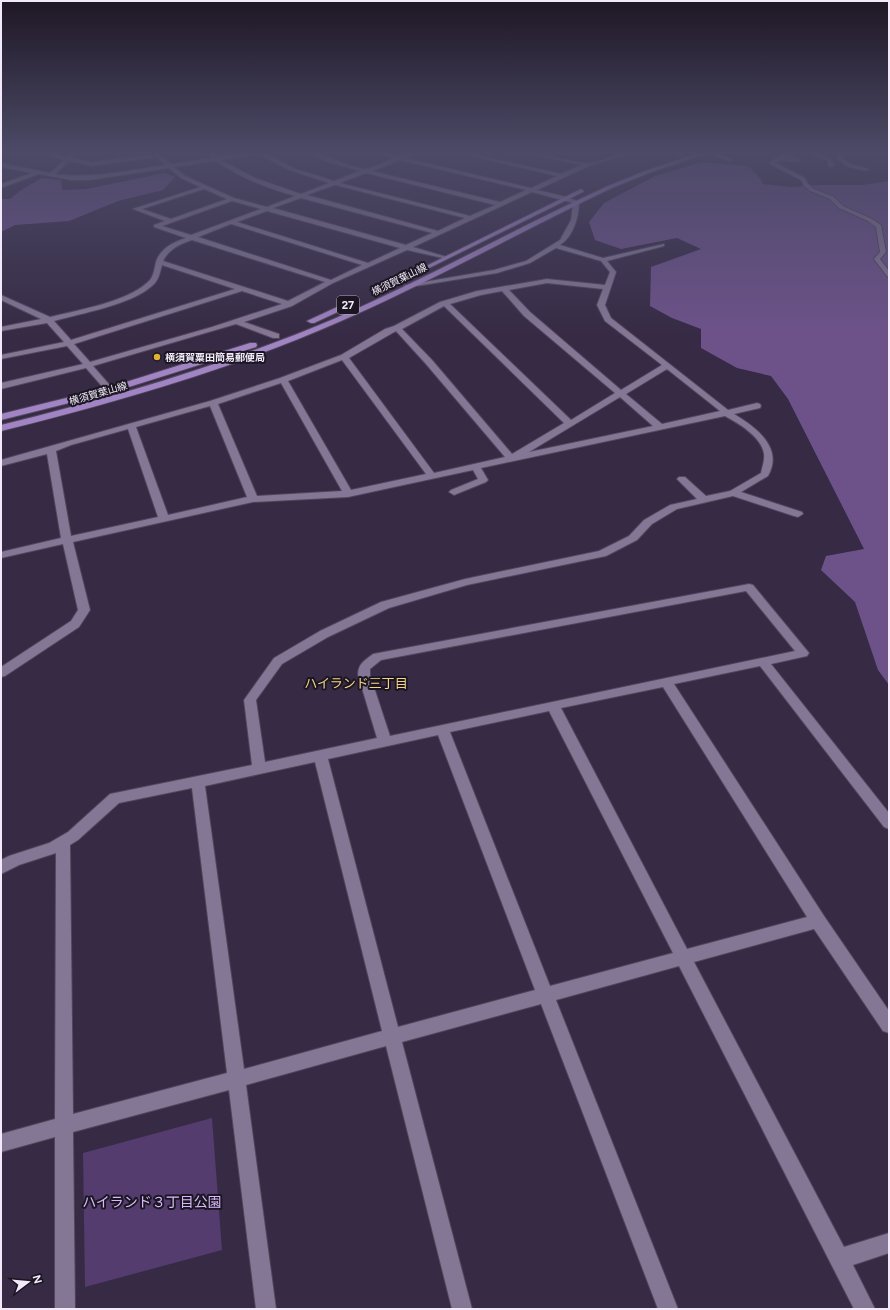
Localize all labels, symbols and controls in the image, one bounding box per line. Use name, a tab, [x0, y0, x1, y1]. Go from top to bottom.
street label: 横須賀葉山線	[369, 260, 429, 298]
road number: 27	[337, 296, 359, 314]
place label: 横須賀粟田簡易郵便局	[165, 351, 265, 364]
marker: 横須賀粟田簡易郵便局	[152, 352, 162, 362]
street label: 横須賀葉山線	[68, 379, 129, 408]
district label: ハイランド三丁目	[304, 676, 408, 691]
park label: ハイランド３丁目公園	[82, 1194, 222, 1211]
north arrow	[8, 1262, 48, 1302]
text: N	[30, 1273, 45, 1285]

